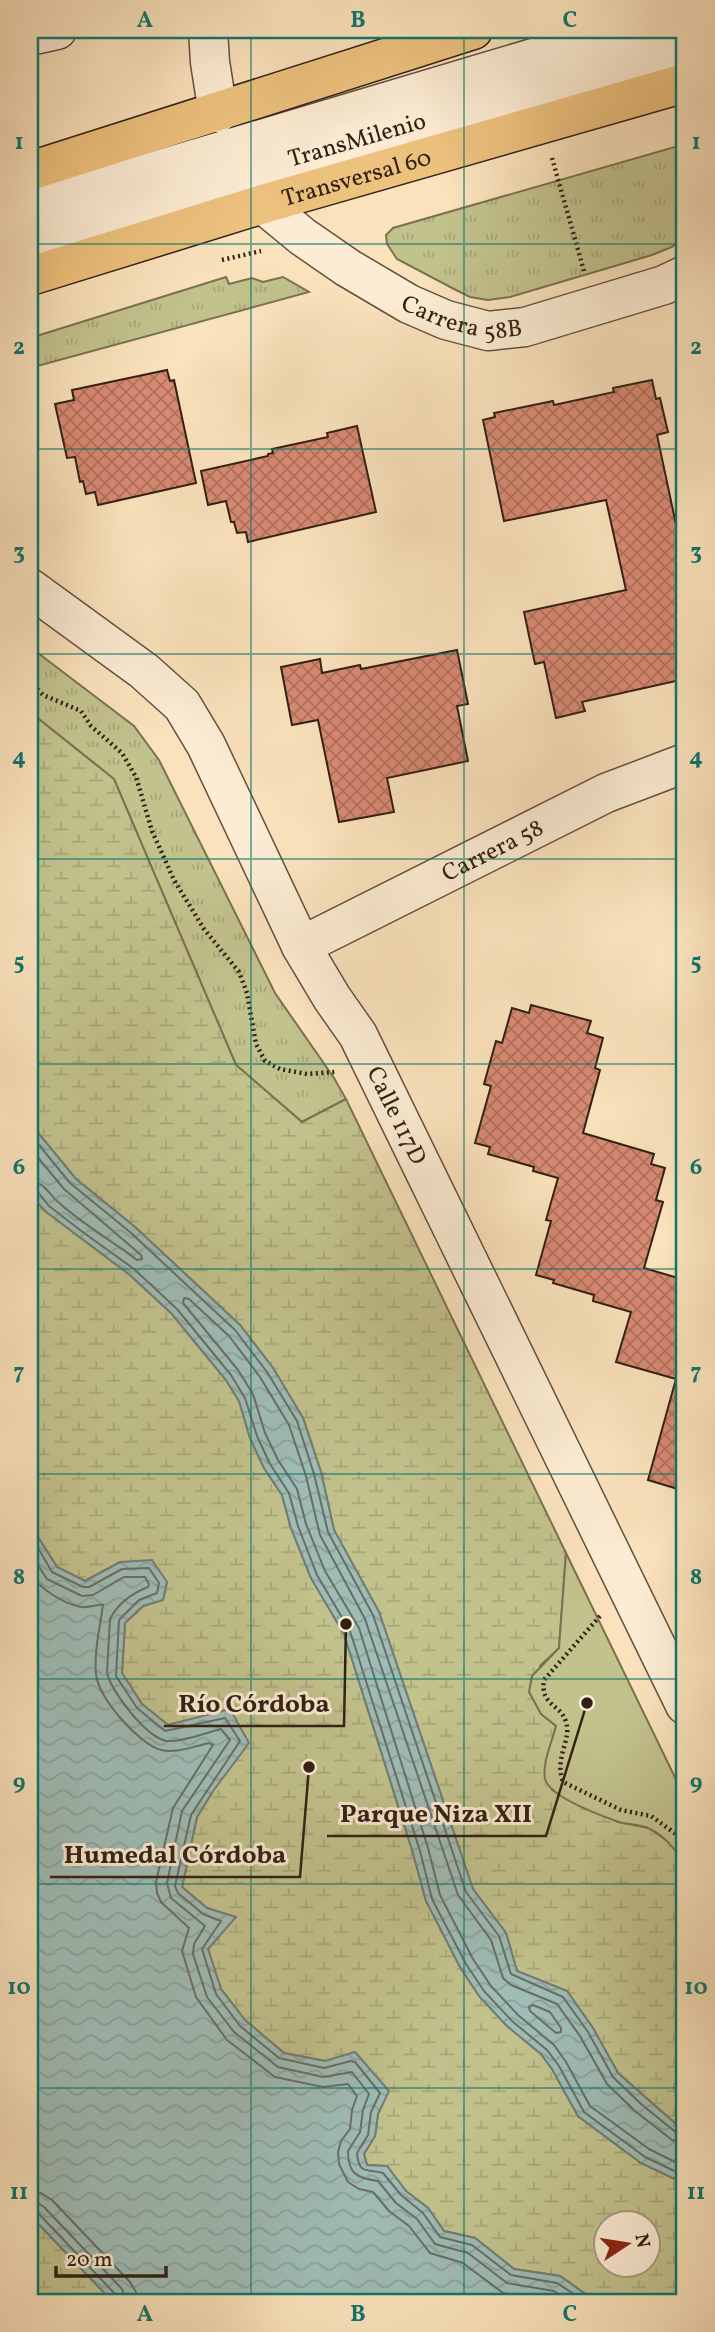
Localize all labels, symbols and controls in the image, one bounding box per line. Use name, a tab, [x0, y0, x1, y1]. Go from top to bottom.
text: A	[137, 5, 153, 37]
text: B	[350, 5, 366, 37]
text: C	[563, 5, 577, 37]
street label: TransMilenio	[284, 105, 430, 177]
text: 1	[14, 127, 24, 159]
text: 1	[691, 127, 701, 159]
street label: Transversal 60	[278, 142, 436, 217]
street label: Carrera 58B	[395, 288, 524, 350]
text: 2	[13, 332, 25, 364]
text: 2	[690, 332, 702, 364]
text: 3	[13, 537, 25, 569]
text: 3	[690, 537, 702, 569]
text: 4	[12, 742, 26, 774]
text: 4	[689, 742, 703, 774]
street label: Carrera 58	[437, 812, 550, 892]
text: 5	[13, 947, 25, 979]
text: 5	[690, 947, 702, 979]
street label: Calle 117D	[357, 1061, 434, 1171]
text: 6	[13, 1152, 25, 1184]
text: 6	[690, 1152, 702, 1184]
text: 7	[14, 1357, 25, 1389]
text: 7	[691, 1357, 702, 1389]
text: 8	[13, 1562, 25, 1594]
text: 8	[690, 1562, 702, 1594]
callout: Río Córdoba	[164, 1679, 344, 1726]
text: Río Córdoba	[178, 1687, 330, 1723]
text: 9	[13, 1767, 25, 1799]
text: 9	[690, 1767, 702, 1799]
callout: Parque Niza XII	[327, 1789, 546, 1836]
text: Parque Niza XII	[340, 1797, 532, 1833]
callout: Humedal Córdoba	[50, 1830, 300, 1877]
text: Humedal Córdoba	[64, 1838, 286, 1874]
text: 10	[7, 1972, 31, 2004]
text: 10	[684, 1972, 708, 2004]
text: 11	[10, 2177, 28, 2209]
text: 11	[687, 2177, 705, 2209]
north arrow	[592, 2210, 662, 2280]
text: N	[628, 2231, 656, 2251]
scale bar	[56, 2234, 166, 2278]
text: 20 m	[66, 2246, 112, 2275]
text: A	[137, 2299, 153, 2331]
text: B	[350, 2299, 366, 2331]
text: C	[563, 2299, 577, 2331]

